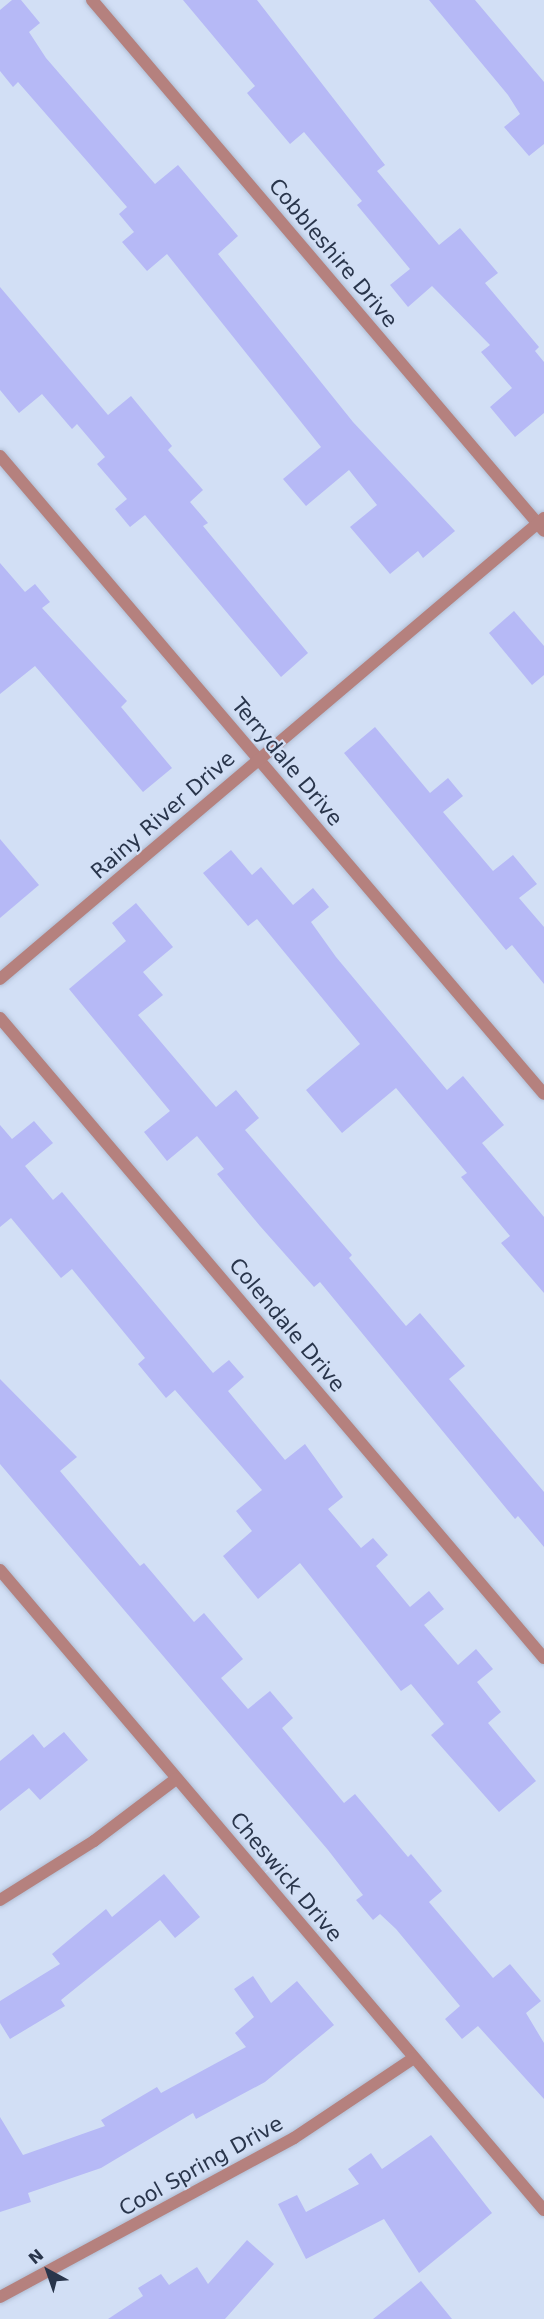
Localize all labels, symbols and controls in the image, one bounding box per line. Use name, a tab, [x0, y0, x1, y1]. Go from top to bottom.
street label: Cobbleshire Drive	[263, 173, 403, 333]
street label: Terrydale Drive	[226, 693, 348, 831]
street label: Rainy River Drive	[86, 746, 240, 884]
street label: Colendale Drive	[224, 1253, 350, 1397]
street label: Cheswick Drive	[225, 1807, 347, 1947]
street label: Cool Spring Drive	[115, 2111, 287, 2221]
north arrow	[18, 2241, 78, 2301]
text: N	[25, 2245, 47, 2268]

